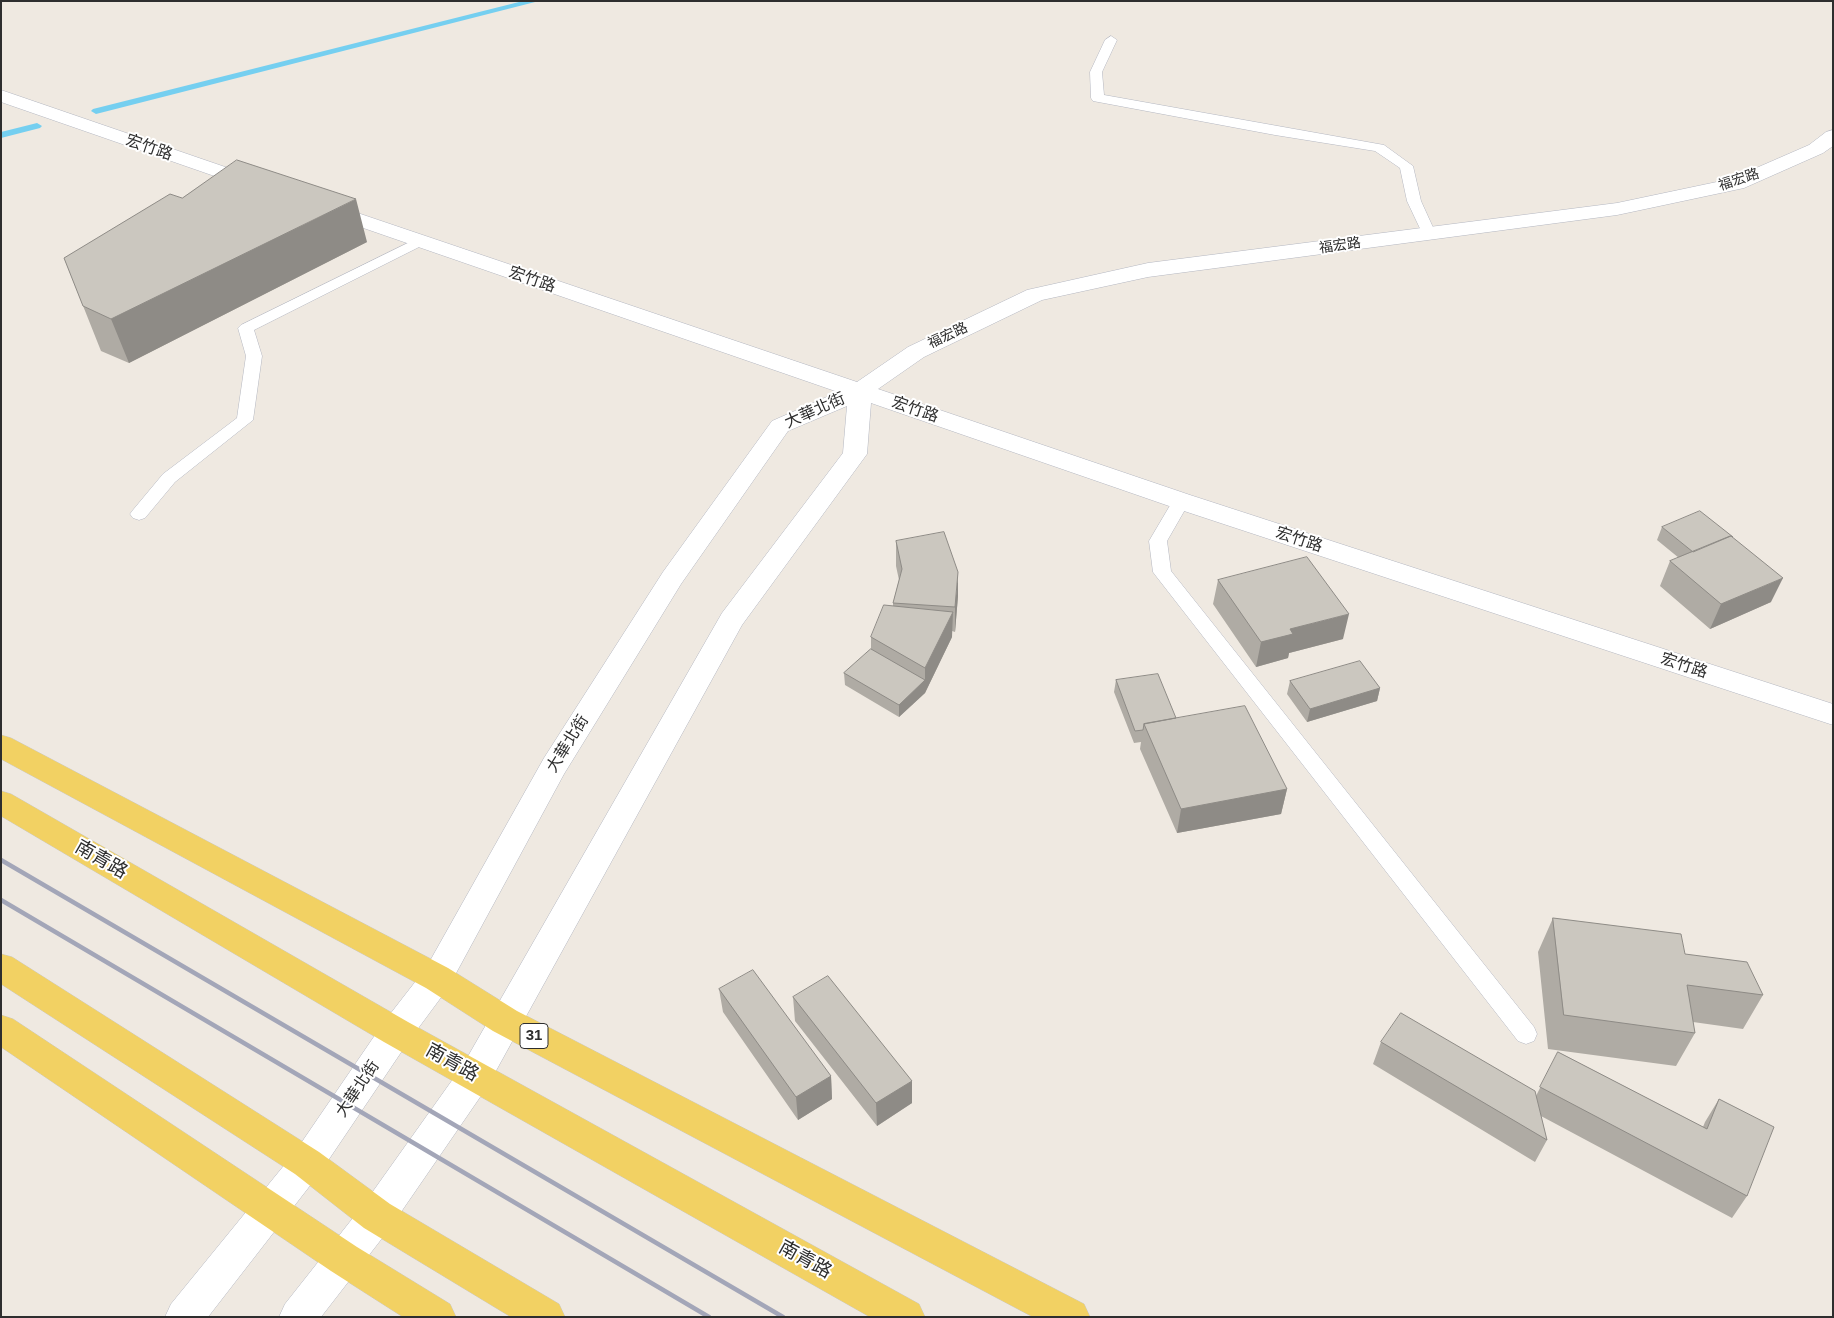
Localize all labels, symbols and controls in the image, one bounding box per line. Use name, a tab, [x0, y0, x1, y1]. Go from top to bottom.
street label: 宏竹路	[123, 131, 175, 165]
street label: 福宏路	[1716, 166, 1762, 194]
street label: 福宏路	[1318, 235, 1362, 257]
street label: 宏竹路	[506, 263, 558, 297]
street label: 福宏路	[925, 320, 971, 352]
street label: 大華北街	[782, 389, 848, 433]
street label: 宏竹路	[889, 393, 941, 427]
street label: 宏竹路	[1273, 523, 1325, 557]
street label: 宏竹路	[1658, 649, 1710, 683]
street label: 大華北街	[543, 712, 593, 776]
street label: 南青路	[71, 836, 131, 884]
road number: 31	[520, 1024, 548, 1048]
street label: 南青路	[422, 1039, 482, 1087]
street label: 大華北街	[332, 1057, 384, 1121]
street label: 南青路	[775, 1236, 835, 1284]

